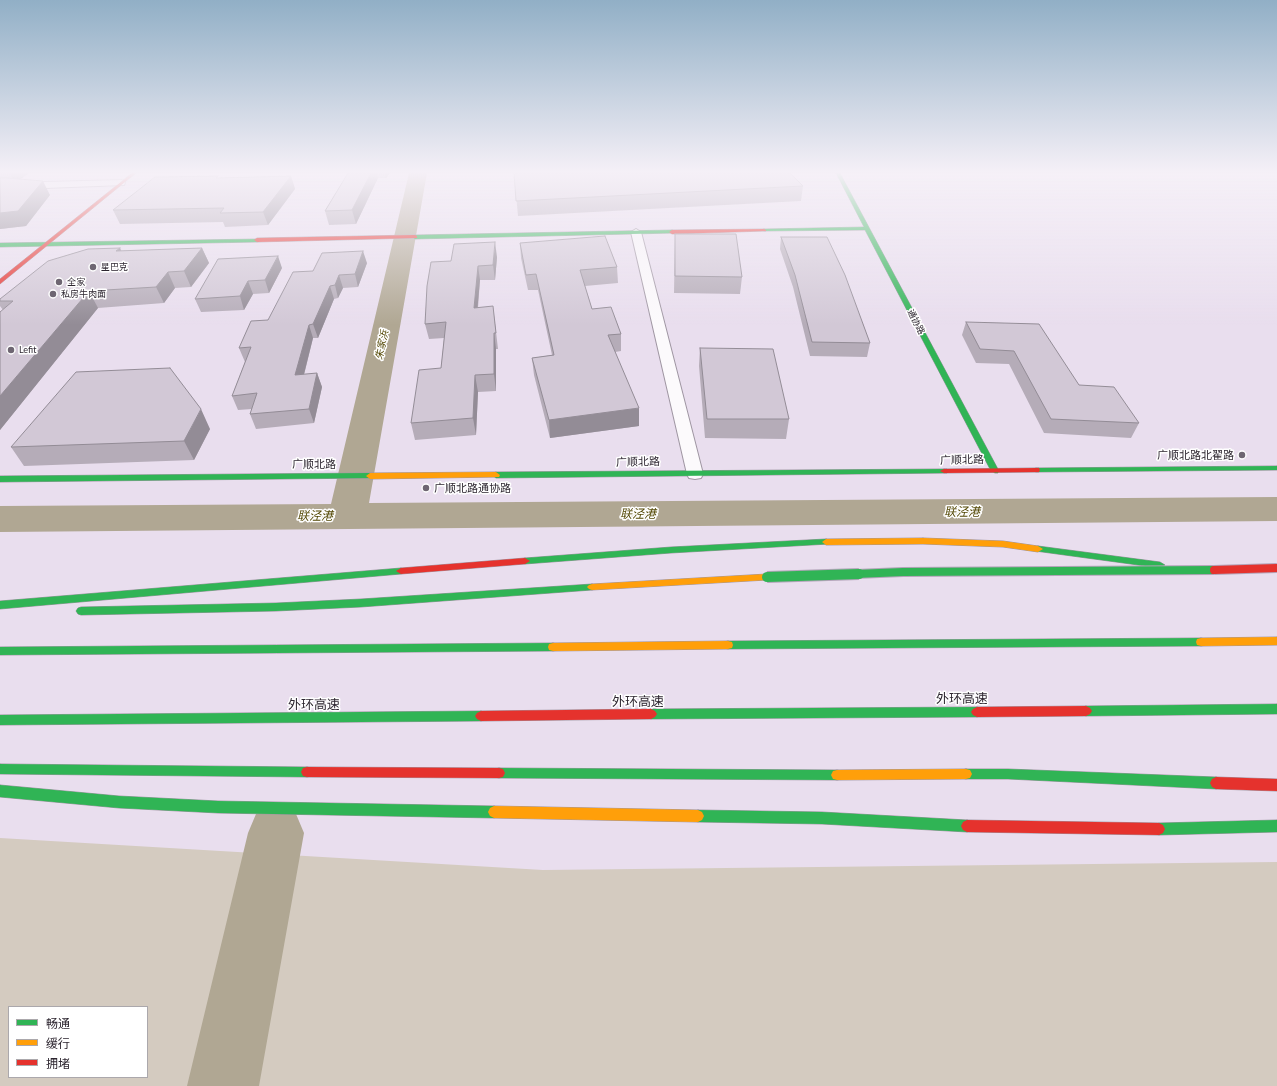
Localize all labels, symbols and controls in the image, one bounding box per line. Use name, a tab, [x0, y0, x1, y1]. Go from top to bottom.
marker: 星巴克	[88, 262, 98, 272]
place label: 星巴克	[101, 262, 128, 272]
marker: 全家	[54, 277, 64, 287]
place label: 全家	[67, 277, 85, 287]
marker: 私房牛肉面	[48, 289, 58, 299]
place label: 私房牛肉面	[61, 289, 106, 299]
street label: 通协路	[905, 308, 927, 336]
water label: 朱家浜	[373, 329, 391, 361]
marker: Lefit	[6, 345, 16, 355]
place label: Lefit	[19, 345, 36, 355]
place label: 广顺北路北翟路	[1157, 448, 1234, 462]
marker: 广顺北路北翟路	[1237, 450, 1247, 460]
street label: 广顺北路	[940, 453, 984, 467]
street label: 广顺北路	[616, 455, 660, 469]
street label: 广顺北路	[292, 457, 336, 471]
place label: 广顺北路通协路	[434, 481, 511, 495]
marker: 广顺北路通协路	[421, 483, 431, 493]
water label: 联泾港	[944, 505, 980, 519]
water label: 联泾港	[620, 507, 656, 521]
water label: 联泾港	[297, 509, 333, 523]
street label: 外环高速	[936, 691, 988, 707]
street label: 外环高速	[612, 694, 664, 710]
street label: 外环高速	[288, 697, 340, 713]
legend	[8, 1006, 148, 1078]
text: 畅通	[46, 1016, 70, 1031]
text: 缓行	[46, 1036, 70, 1051]
text: 拥堵	[46, 1056, 70, 1071]

